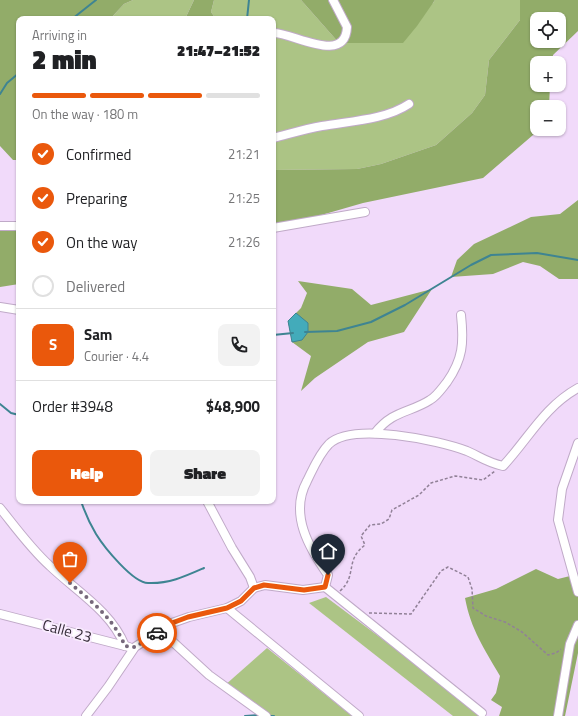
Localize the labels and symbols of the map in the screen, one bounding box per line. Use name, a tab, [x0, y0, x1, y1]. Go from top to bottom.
pin	[311, 534, 345, 575]
pin	[53, 542, 87, 583]
street label: Calle 23	[40, 613, 94, 648]
courier	[137, 613, 177, 653]

